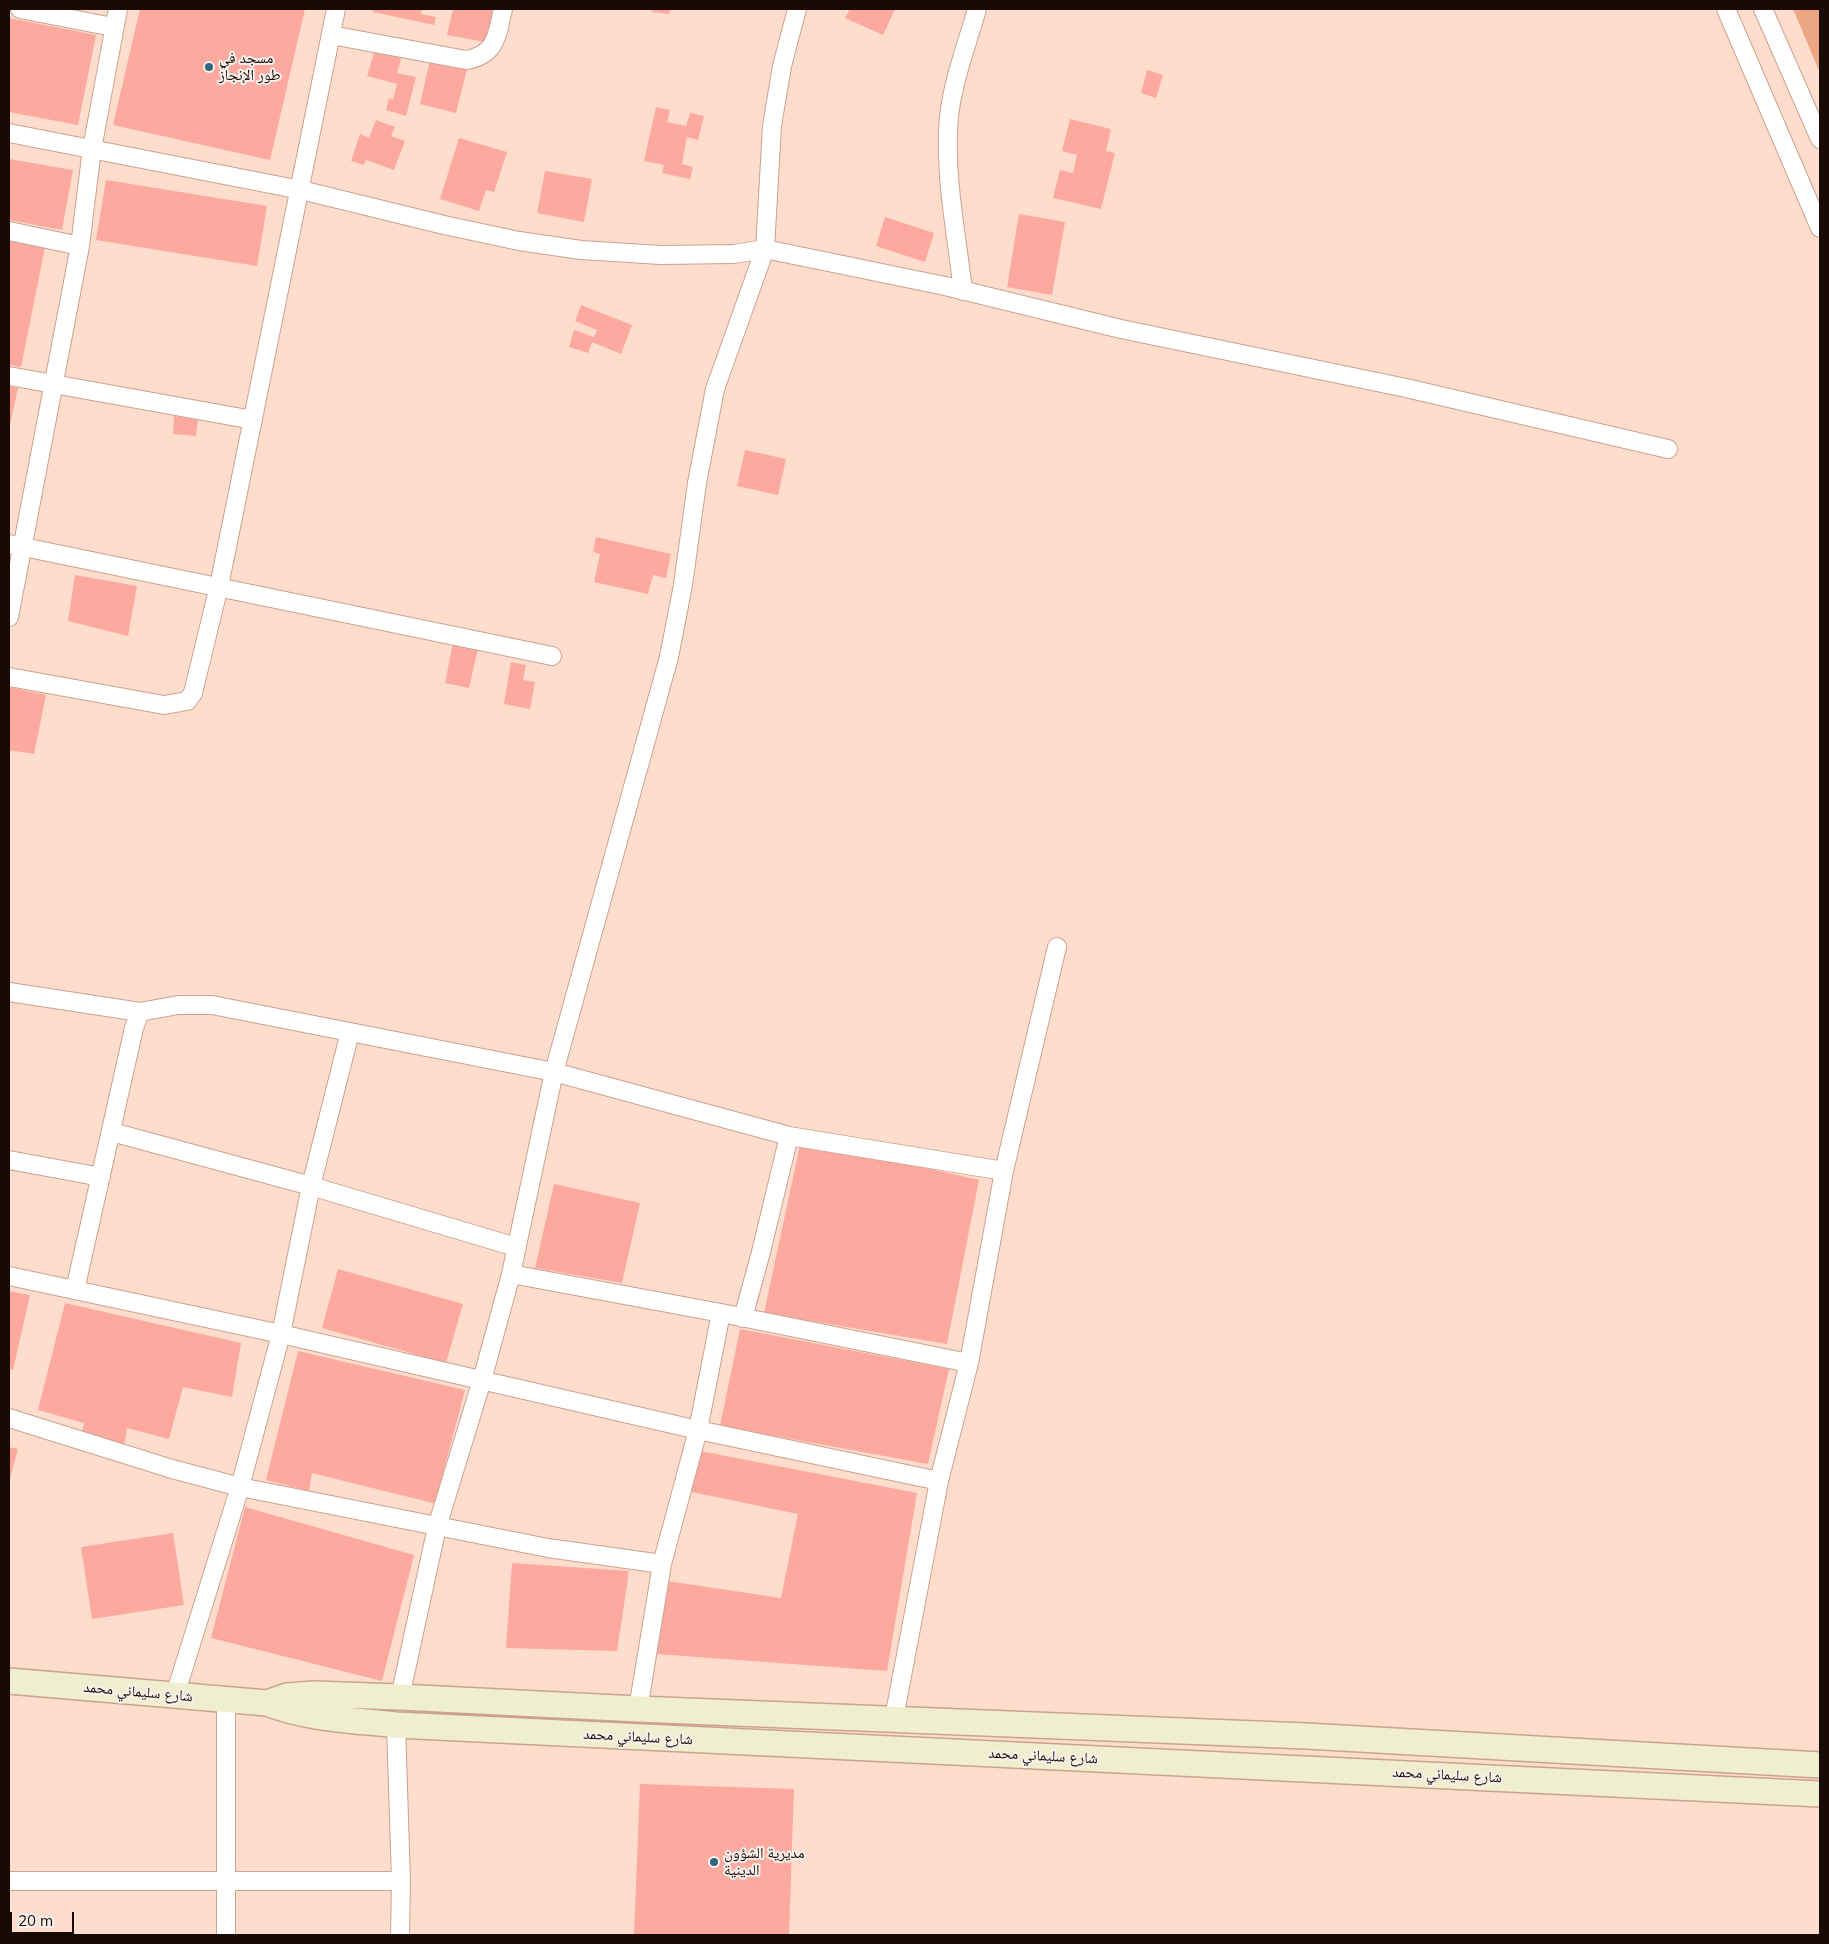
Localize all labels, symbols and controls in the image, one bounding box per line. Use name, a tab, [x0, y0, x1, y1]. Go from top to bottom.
place label: مسجد في طور الإنجاز	[219, 49, 281, 84]
marker: مسجد في طور الإنجاز	[203, 61, 215, 73]
street label: شارع سليماني محمد	[83, 1678, 193, 1706]
street label: شارع سليماني محمد	[583, 1725, 693, 1749]
street label: شارع سليماني محمد	[988, 1744, 1098, 1768]
street label: شارع سليماني محمد	[1392, 1763, 1502, 1787]
place label: مديرية الشؤون الدينية	[724, 1844, 805, 1879]
marker: مديرية الشؤون الدينية	[708, 1856, 720, 1868]
scale bar	[12, 1902, 76, 1934]
text: 20 m	[18, 1911, 53, 1930]

